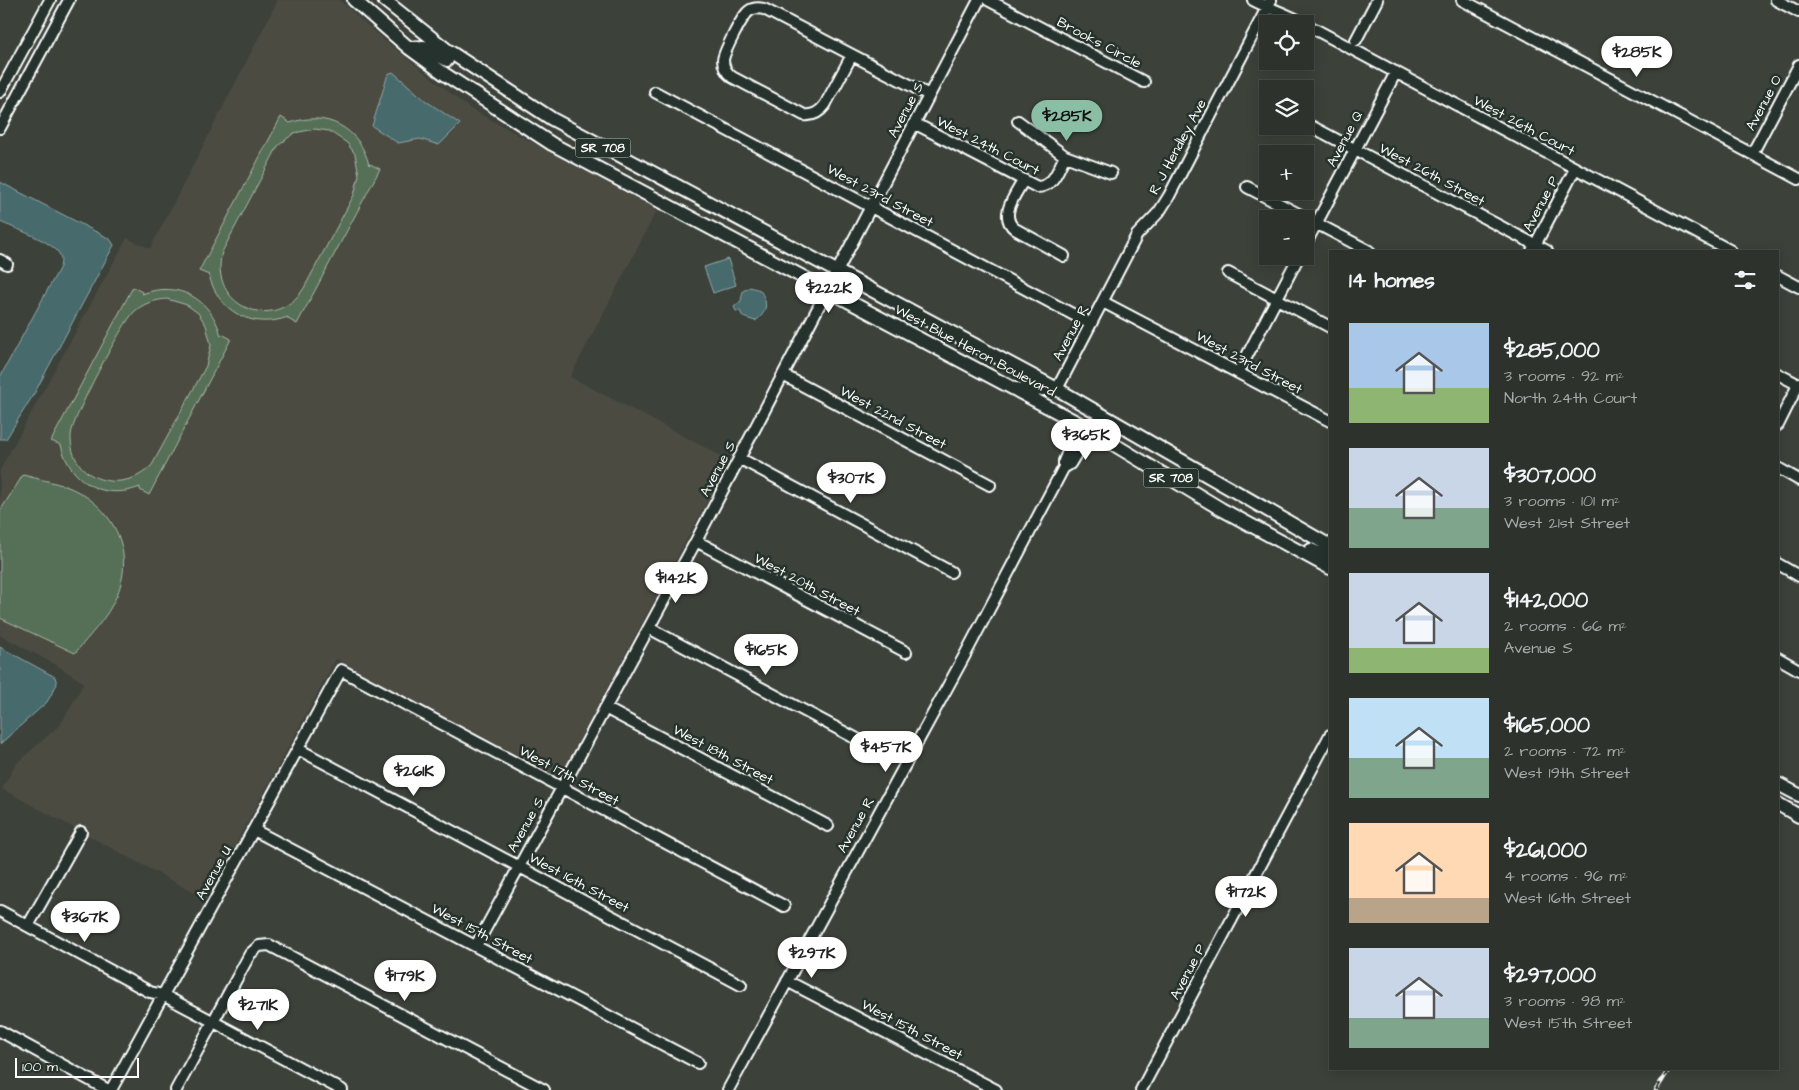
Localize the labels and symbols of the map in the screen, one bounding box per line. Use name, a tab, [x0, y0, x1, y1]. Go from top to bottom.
street label: Brooks Circle	[1053, 12, 1145, 74]
pin: $285K	[1602, 36, 1672, 78]
street label: Avenue O	[1741, 72, 1787, 134]
street label: Avenue S	[883, 79, 929, 141]
street label: West 26th Court	[1470, 91, 1579, 161]
street label: R J Hendley Ave	[1144, 95, 1212, 198]
pin: $285K	[1032, 100, 1102, 142]
street label: Avenue Q	[1322, 107, 1368, 171]
street label: West 24th Court	[933, 111, 1043, 181]
road number: SR 708	[576, 138, 630, 158]
street label: West 26th Street	[1376, 139, 1489, 211]
street label: West 23rd Street	[823, 160, 937, 233]
street label: Avenue P	[1518, 173, 1564, 235]
pin: $222K	[794, 272, 864, 314]
street label: West Blue Heron Boulevard	[891, 300, 1059, 402]
street label: Avenue R	[1048, 301, 1094, 365]
street label: West 23rd Street	[1192, 327, 1306, 400]
street label: West 22nd Street	[836, 381, 950, 455]
pin: $365K	[1051, 418, 1121, 461]
street label: Avenue S	[695, 438, 741, 500]
pin: $307K	[816, 462, 886, 504]
road number: SR 708	[1144, 468, 1198, 488]
street label: West 20th Street	[751, 549, 864, 622]
pin: $142K	[641, 562, 711, 604]
pin: $165K	[731, 634, 801, 676]
street label: West 18th Street	[669, 720, 777, 790]
pin: $457K	[851, 730, 921, 773]
street label: West 17th Street	[515, 741, 623, 811]
pin: $261K	[379, 754, 449, 797]
street label: Avenue R	[832, 793, 880, 857]
street label: Avenue S	[503, 794, 549, 856]
street label: Avenue U	[191, 842, 237, 904]
street label: West 16th Street	[525, 848, 633, 918]
pin: $172K	[1211, 876, 1281, 918]
street label: West 15th Street	[428, 899, 536, 969]
pin: $367K	[50, 900, 120, 943]
pin: $297K	[777, 936, 847, 979]
street label: Avenue P	[1165, 941, 1211, 1003]
pin: $179K	[370, 960, 440, 1002]
pin: $271K	[223, 988, 293, 1031]
street label: West 15th Street	[858, 995, 966, 1065]
scale bar	[15, 1055, 139, 1078]

